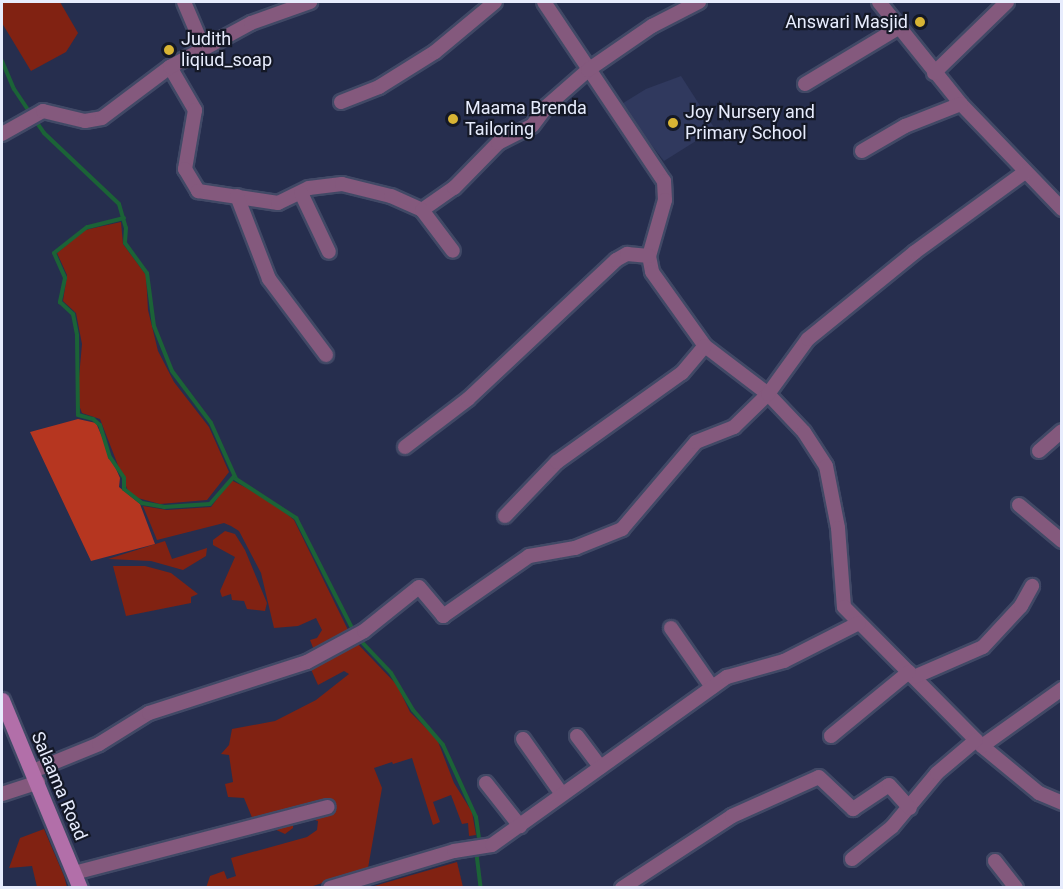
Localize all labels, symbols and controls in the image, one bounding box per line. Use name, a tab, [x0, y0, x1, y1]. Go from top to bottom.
place label: Answari Masjid	[785, 11, 908, 33]
marker: Answari Masjid	[913, 15, 927, 29]
place label: Judith liqiud_soap	[181, 29, 272, 72]
marker: Judith liqiud_soap	[162, 43, 176, 57]
place label: Maama Brenda Tailoring	[465, 98, 587, 140]
place label: Joy Nursery and Primary School	[685, 102, 815, 144]
marker: Maama Brenda Tailoring	[446, 112, 460, 126]
marker: Joy Nursery and Primary School	[666, 116, 680, 130]
street label: Salaama Road	[26, 728, 92, 844]

